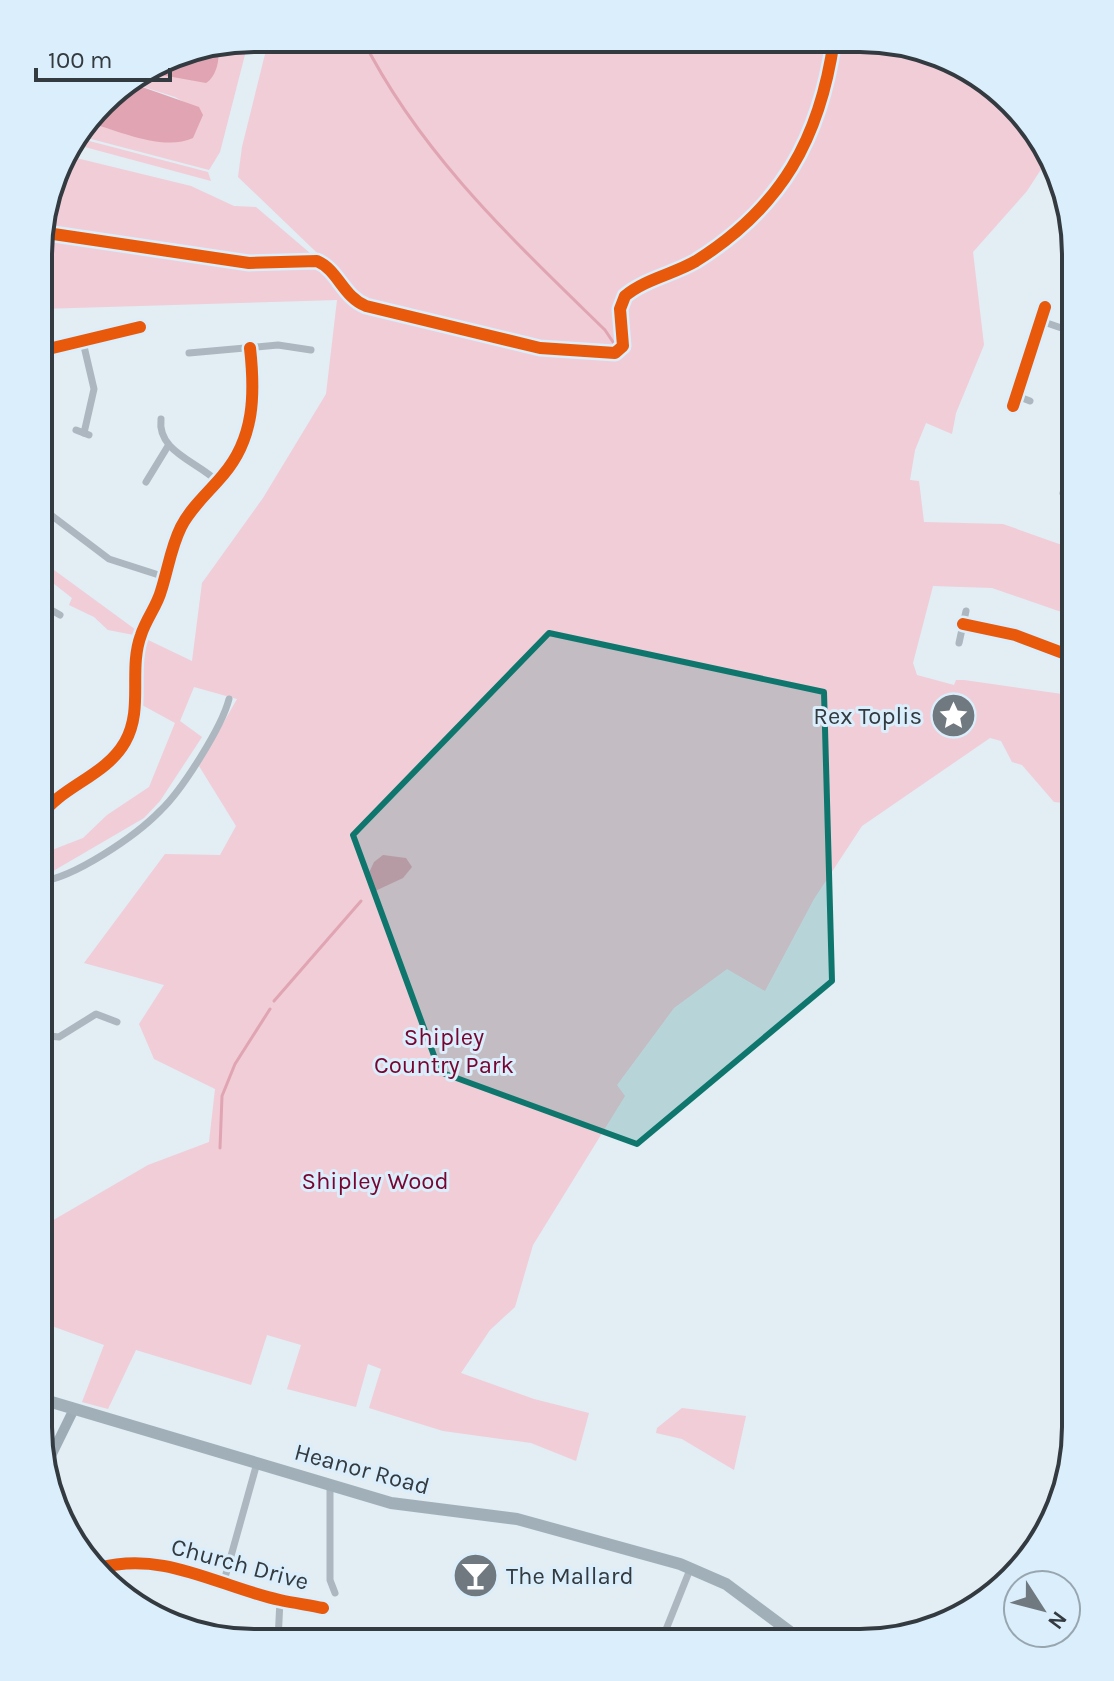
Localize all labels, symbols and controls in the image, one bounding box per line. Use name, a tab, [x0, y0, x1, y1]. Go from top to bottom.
scale bar	[36, 32, 170, 82]
text: 100 m	[48, 46, 113, 74]
place icon: Rex Toplis	[929, 692, 977, 740]
place label: Rex Toplis	[813, 702, 922, 730]
park label: Shipley Country Park	[374, 1023, 514, 1079]
park label: Shipley Wood	[301, 1167, 449, 1195]
street label: Heanor Road	[291, 1438, 433, 1500]
street label: Church Drive	[168, 1532, 312, 1596]
bar icon: The Mallard	[451, 1552, 499, 1600]
place label: The Mallard	[506, 1562, 634, 1590]
north arrow	[1002, 1569, 1082, 1649]
text: N	[1042, 1606, 1073, 1634]

